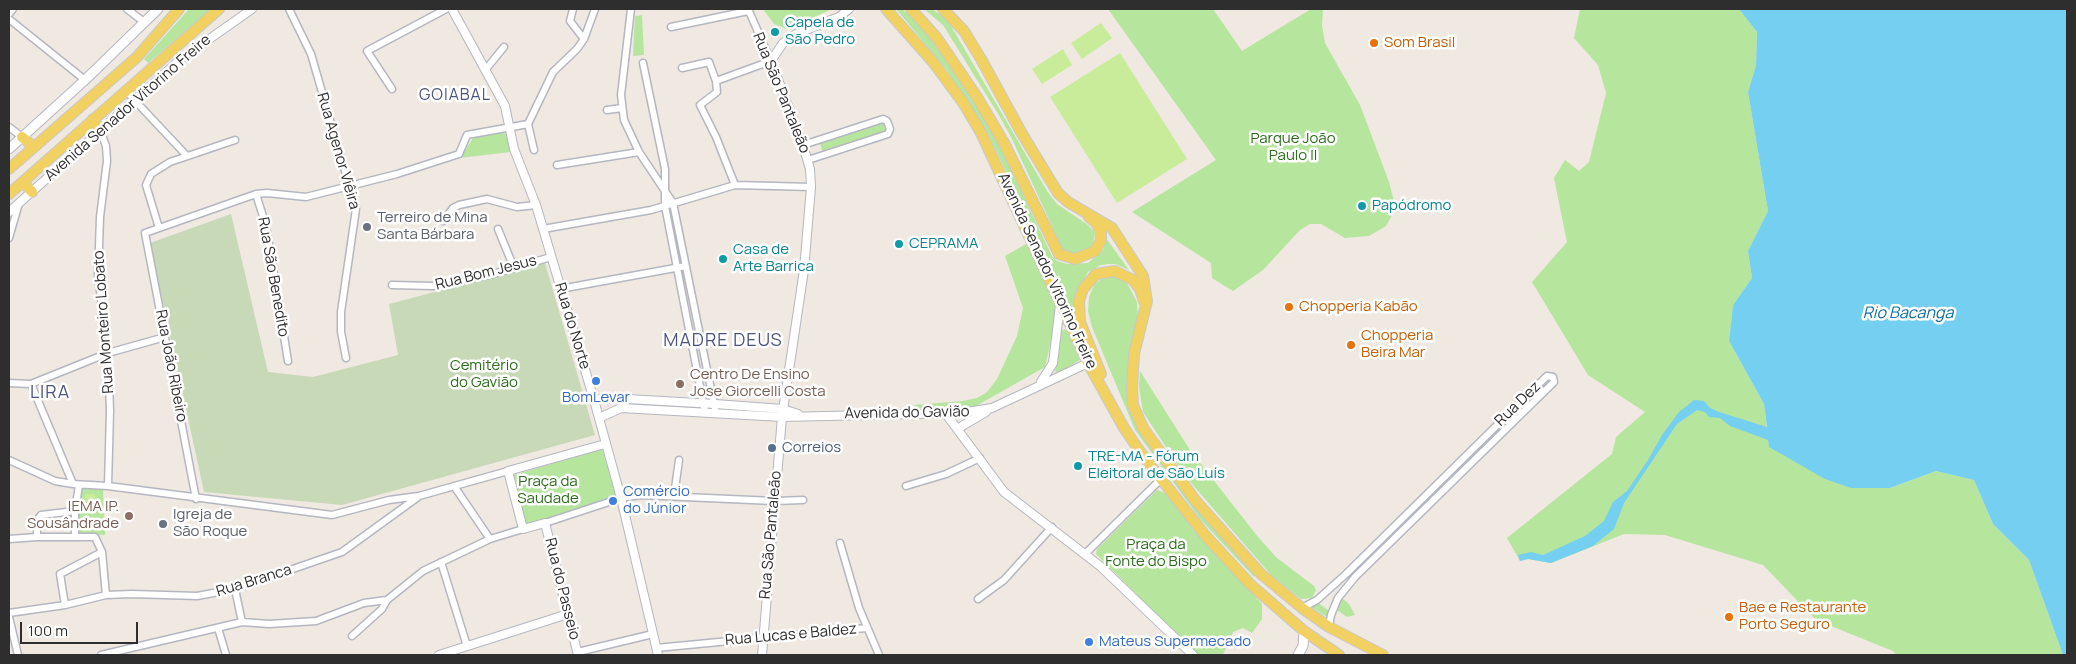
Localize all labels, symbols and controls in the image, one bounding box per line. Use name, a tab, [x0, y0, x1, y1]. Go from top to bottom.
place label: Capela de São Pedro	[785, 14, 855, 49]
marker: Capela de São Pedro	[769, 26, 781, 38]
street label: Rua São Pantaleão	[749, 30, 813, 156]
street label: Avenida Senador Vitorino Freire	[41, 31, 215, 185]
place label: Som Brasil	[1384, 34, 1455, 52]
marker: Som Brasil	[1368, 37, 1380, 49]
district label: GOIABAL	[418, 86, 492, 106]
street label: Rua Agenor Viêira	[313, 90, 363, 212]
park label: Parque João Paulo II	[1250, 130, 1336, 165]
street label: Avenida Senador Vitorino Freire	[994, 170, 1100, 372]
place label: Papódromo	[1372, 197, 1451, 215]
marker: Papódromo	[1356, 200, 1368, 212]
place label: Terreiro de Mina Santa Bárbara	[377, 209, 488, 244]
street label: Rua São Benedito	[254, 216, 292, 338]
marker: Terreiro de Mina Santa Bárbara	[361, 221, 373, 233]
place label: CEPRAMA	[909, 235, 978, 253]
marker: CEPRAMA	[893, 238, 905, 250]
place label: Casa de Arte Barrica	[733, 241, 814, 276]
street label: Rua Monteiro Lobato	[90, 250, 118, 394]
street label: Rua Bom Jesus	[433, 252, 539, 294]
marker: Casa de Arte Barrica	[717, 253, 729, 265]
street label: Rua do Norte	[550, 281, 594, 371]
place label: Chopperia Kabão	[1299, 298, 1418, 316]
marker: Chopperia Kabão	[1283, 301, 1295, 313]
water label: Rio Bacanga	[1863, 304, 1953, 324]
street label: Rua João Ribeiro	[151, 308, 191, 424]
place label: Chopperia Beira Mar	[1361, 327, 1433, 362]
district label: MADRE DEUS	[662, 330, 784, 352]
marker: Chopperia Beira Mar	[1345, 339, 1357, 351]
park label: Cemitério do Gavião	[450, 357, 518, 392]
place label: Centro De Ensino Jose Giorcelli Costa	[690, 366, 826, 401]
marker: BomLevar	[590, 375, 602, 387]
marker: Centro De Ensino Jose Giorcelli Costa	[674, 378, 686, 390]
street label: Rua Dez	[1491, 378, 1545, 430]
district label: LIRA	[29, 382, 71, 404]
place label: BomLevar	[562, 389, 630, 407]
street label: Avenida do Gavião	[844, 403, 970, 423]
place label: Correios	[782, 439, 841, 457]
marker: Correios	[766, 442, 778, 454]
place label: TRE-MA - Fórum Eleitoral de São Luís	[1088, 448, 1225, 483]
marker: TRE-MA - Fórum Eleitoral de São Luís	[1072, 460, 1084, 472]
street label: Rua São Pantaleão	[756, 470, 786, 600]
park label: Praça da Saudade	[517, 473, 579, 508]
place label: Comércio do Júnior	[623, 483, 690, 518]
marker: Comércio do Júnior	[607, 495, 619, 507]
place label: IEMA IP. Sousândrade	[27, 498, 119, 533]
place label: Igreja de São Roque	[173, 506, 247, 541]
marker: IEMA IP. Sousândrade	[123, 510, 135, 522]
marker: Igreja de São Roque	[157, 518, 169, 530]
street label: Rua do Passeio	[541, 536, 583, 642]
park label: Praça da Fonte do Bispo	[1105, 536, 1207, 571]
street label: Rua Branca	[214, 561, 294, 601]
place label: Bae e Restaurante Porto Seguro	[1739, 599, 1866, 634]
marker: Bae e Restaurante Porto Seguro	[1723, 611, 1735, 623]
scale bar	[22, 612, 140, 644]
text: 100 m	[28, 620, 68, 641]
street label: Rua Lucas e Baldez	[724, 620, 858, 650]
place label: Mateus Supermecado	[1099, 633, 1251, 651]
marker: Mateus Supermecado	[1083, 636, 1095, 648]

